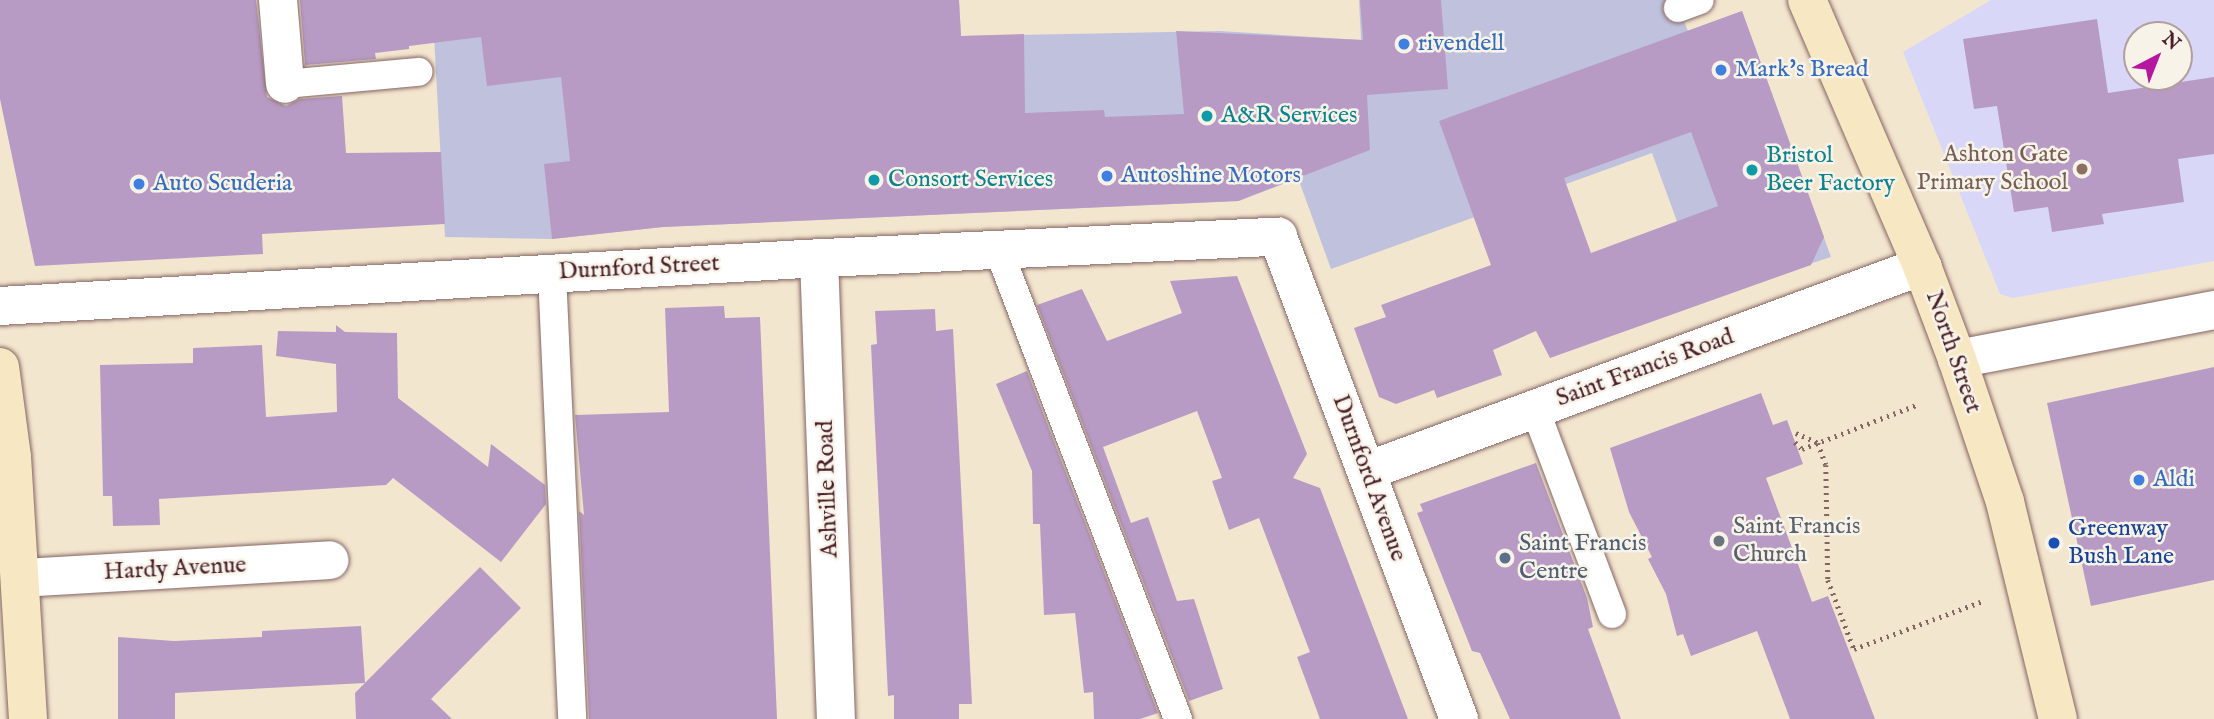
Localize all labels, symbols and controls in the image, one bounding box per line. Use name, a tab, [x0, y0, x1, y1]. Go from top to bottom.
north arrow	[2123, 21, 2193, 91]
text: N	[2157, 27, 2185, 56]
place label: rivendell	[1418, 30, 1504, 58]
marker: rivendell	[1396, 36, 1412, 52]
place label: Mark's Bread	[1735, 56, 1868, 84]
marker: Mark's Bread	[1713, 62, 1729, 78]
place label: A&R Services	[1221, 102, 1358, 130]
marker: A&R Services	[1199, 108, 1215, 124]
place label: Ashton Gate Primary School	[1916, 141, 2068, 197]
place label: Bristol Beer Factory	[1766, 142, 1895, 198]
marker: Ashton Gate Primary School	[2074, 161, 2090, 177]
place label: Autoshine Motors	[1121, 162, 1301, 190]
marker: Bristol Beer Factory	[1744, 162, 1760, 178]
place label: Consort Services	[888, 166, 1053, 194]
marker: Autoshine Motors	[1099, 168, 1115, 184]
place label: Auto Scuderia	[153, 170, 292, 198]
marker: Consort Services	[866, 172, 882, 188]
marker: Auto Scuderia	[131, 176, 147, 192]
street label: Durnford Street	[558, 249, 720, 287]
street label: North Street	[1919, 287, 1987, 417]
street label: Saint Francis Road	[1552, 323, 1738, 413]
street label: Durnford Avenue	[1326, 391, 1412, 565]
street label: Ashville Road	[811, 420, 845, 558]
place label: Aldi	[2153, 466, 2195, 494]
marker: Aldi	[2131, 472, 2147, 488]
place label: Saint Francis Church	[1733, 513, 1860, 569]
place label: Greenway Bush Lane	[2068, 515, 2174, 571]
place label: Saint Francis Centre	[1519, 530, 1646, 586]
marker: Saint Francis Church	[1711, 533, 1727, 549]
marker: Greenway Bush Lane	[2046, 535, 2062, 551]
marker: Saint Francis Centre	[1497, 550, 1513, 566]
street label: Hardy Avenue	[103, 551, 247, 587]

